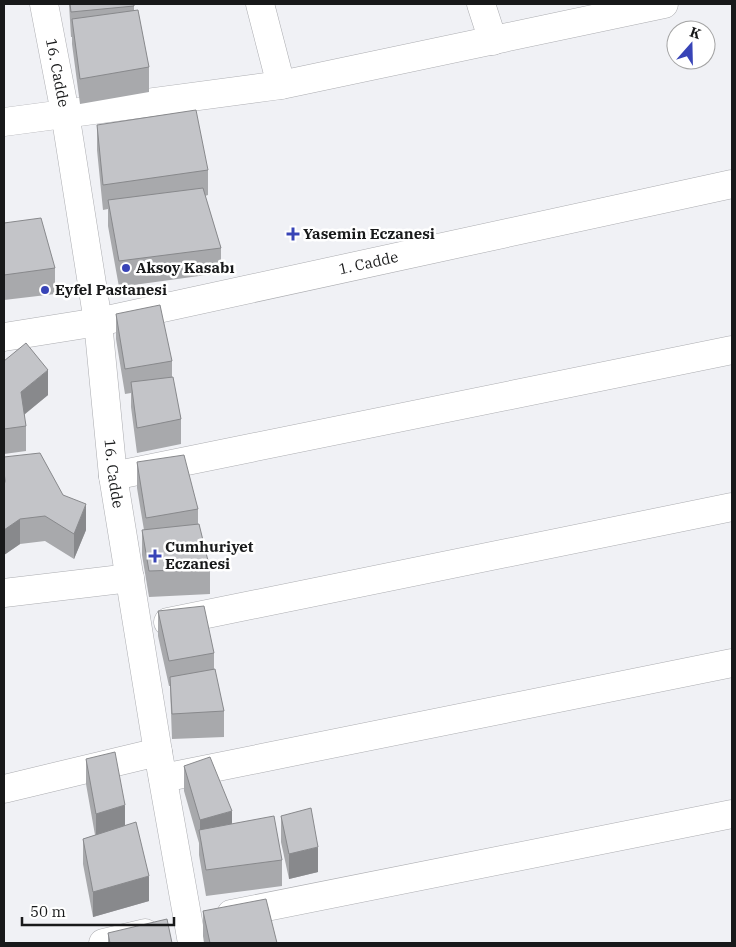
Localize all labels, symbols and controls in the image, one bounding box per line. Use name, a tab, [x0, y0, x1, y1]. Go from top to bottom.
north arrow	[666, 20, 716, 70]
text: K	[687, 22, 704, 43]
street label: 16. Cadde	[42, 37, 74, 109]
place label: Yasemin Eczanesi	[303, 224, 435, 243]
marker: Yasemin Eczanesi	[287, 228, 299, 240]
street label: 1. Cadde	[337, 247, 400, 278]
place label: Aksoy Kasabı	[136, 258, 234, 277]
marker: Aksoy Kasabı	[120, 262, 132, 274]
place label: Eyfel Pastanesi	[55, 280, 167, 299]
marker: Eyfel Pastanesi	[39, 284, 51, 296]
street label: 16. Cadde	[100, 438, 128, 510]
place label: Cumhuriyet Eczanesi	[165, 537, 254, 573]
marker: Cumhuriyet Eczanesi	[149, 550, 161, 562]
scale bar	[22, 894, 175, 926]
text: 50 m	[30, 902, 66, 921]

